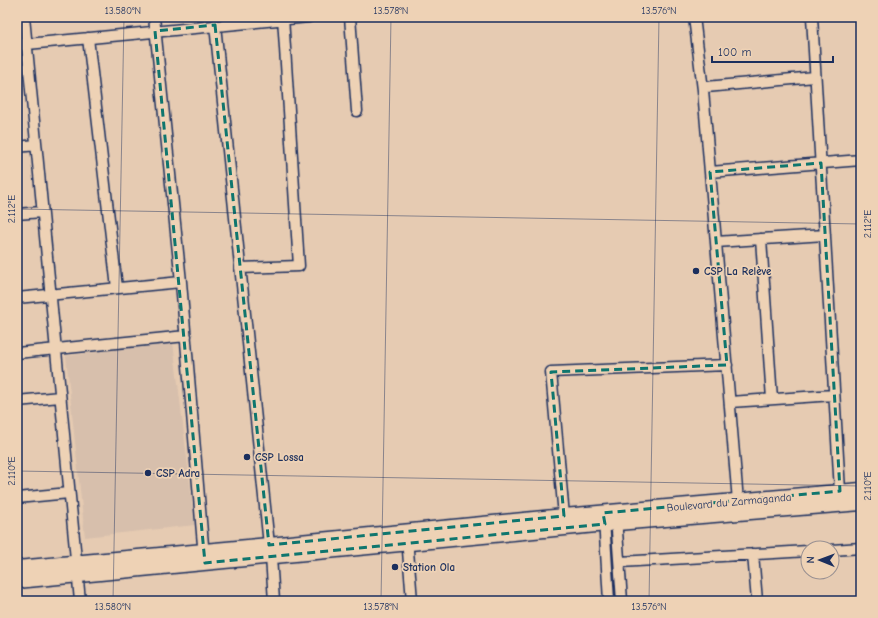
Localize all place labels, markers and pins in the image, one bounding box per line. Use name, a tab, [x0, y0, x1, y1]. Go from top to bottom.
place label: CSP La Relève	[704, 265, 772, 278]
marker: CSP La Relève	[691, 266, 701, 276]
place label: CSP Lossa	[255, 451, 304, 464]
marker: CSP Lossa	[242, 452, 252, 462]
place label: CSP Adra	[156, 467, 200, 480]
marker: CSP Adra	[143, 468, 153, 478]
place label: Station Ola	[403, 561, 455, 574]
marker: Station Ola	[390, 562, 400, 572]

